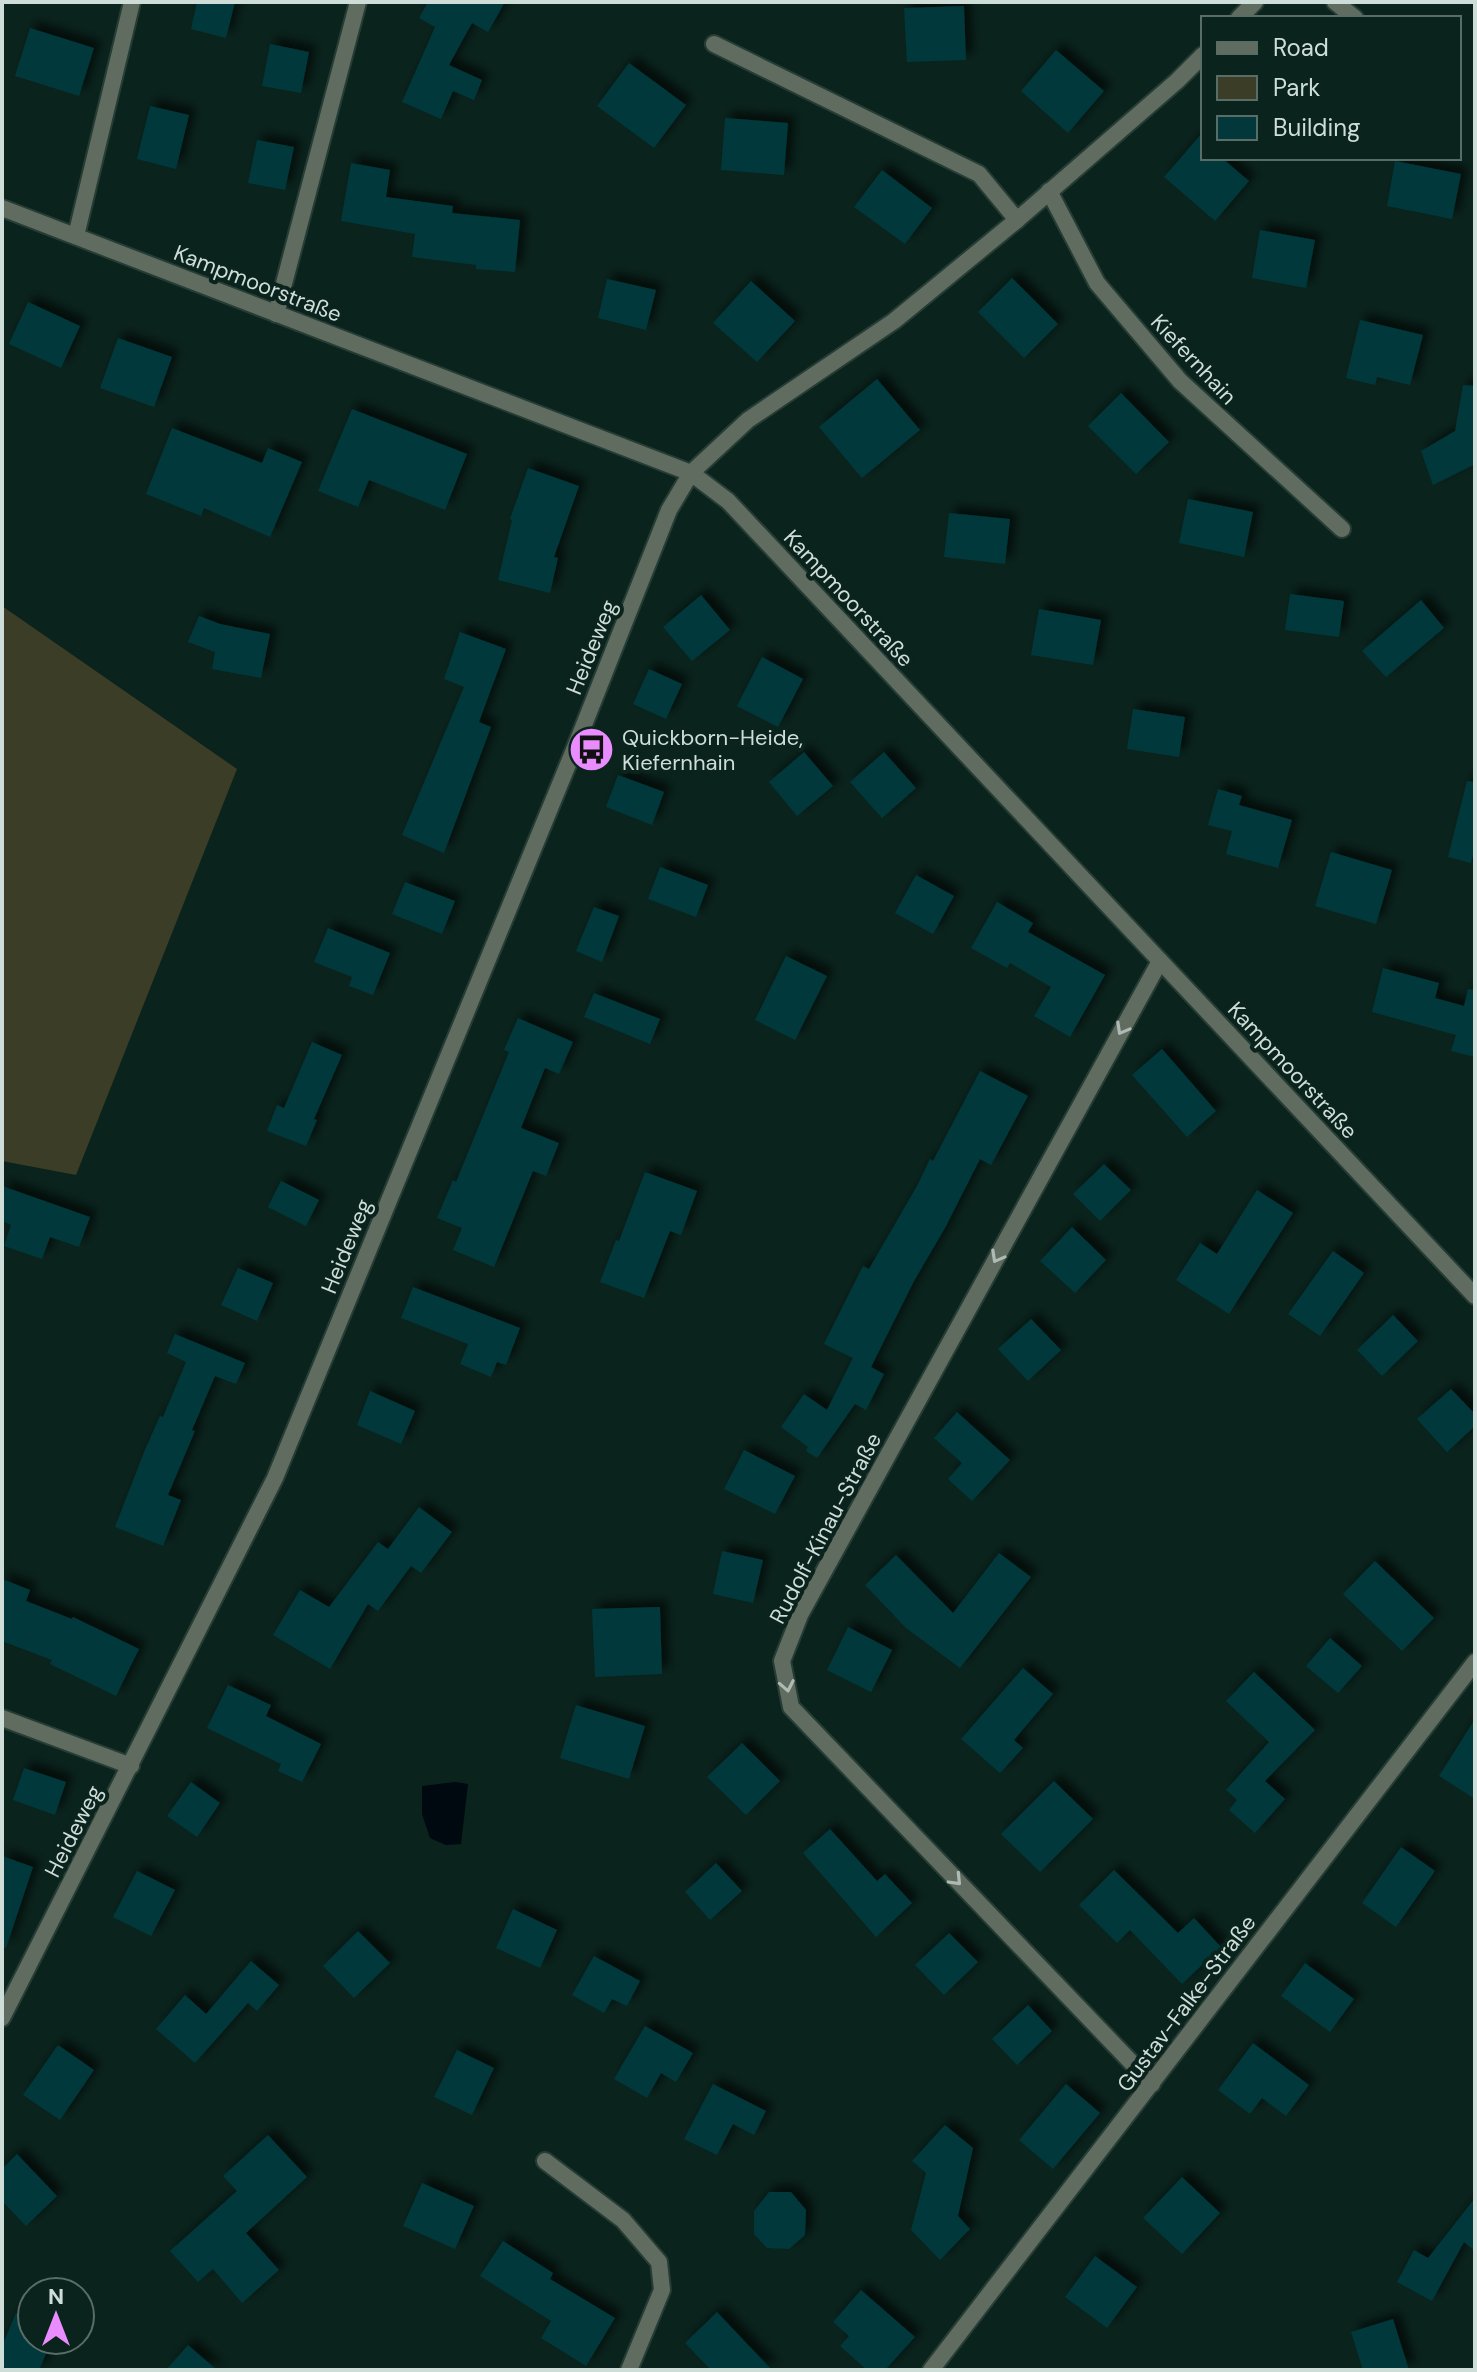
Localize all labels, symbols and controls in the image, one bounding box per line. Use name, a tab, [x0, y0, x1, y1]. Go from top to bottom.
legend	[1201, 16, 1461, 160]
text: Road	[1273, 32, 1329, 63]
text: Park	[1273, 72, 1320, 103]
text: Building	[1273, 112, 1360, 143]
street label: Kampmoorstraße	[170, 238, 346, 329]
street label: Kiefernhain	[1144, 308, 1243, 411]
street label: Kampmoorstraße	[777, 524, 920, 673]
street label: Heideweg	[559, 596, 624, 699]
place label: Quickborn-Heide, Kiefernhain	[622, 723, 803, 777]
bus stop icon: Quickborn-Heide, Kiefernhain	[567, 726, 615, 774]
street label: Kampmoorstraße	[1221, 996, 1364, 1145]
one-way arrow	[1116, 1020, 1132, 1035]
street label: Heideweg	[314, 1195, 379, 1298]
one-way arrow	[991, 1248, 1007, 1263]
street label: Rudolf-Kinau-Straße	[763, 1428, 888, 1629]
one-way arrow	[778, 1679, 795, 1693]
street label: Heideweg	[38, 1780, 109, 1882]
one-way arrow	[947, 1871, 962, 1885]
street label: Gustav-Falke-Straße	[1110, 1909, 1262, 2098]
north arrow	[16, 2276, 96, 2356]
text: N	[48, 2282, 64, 2311]

